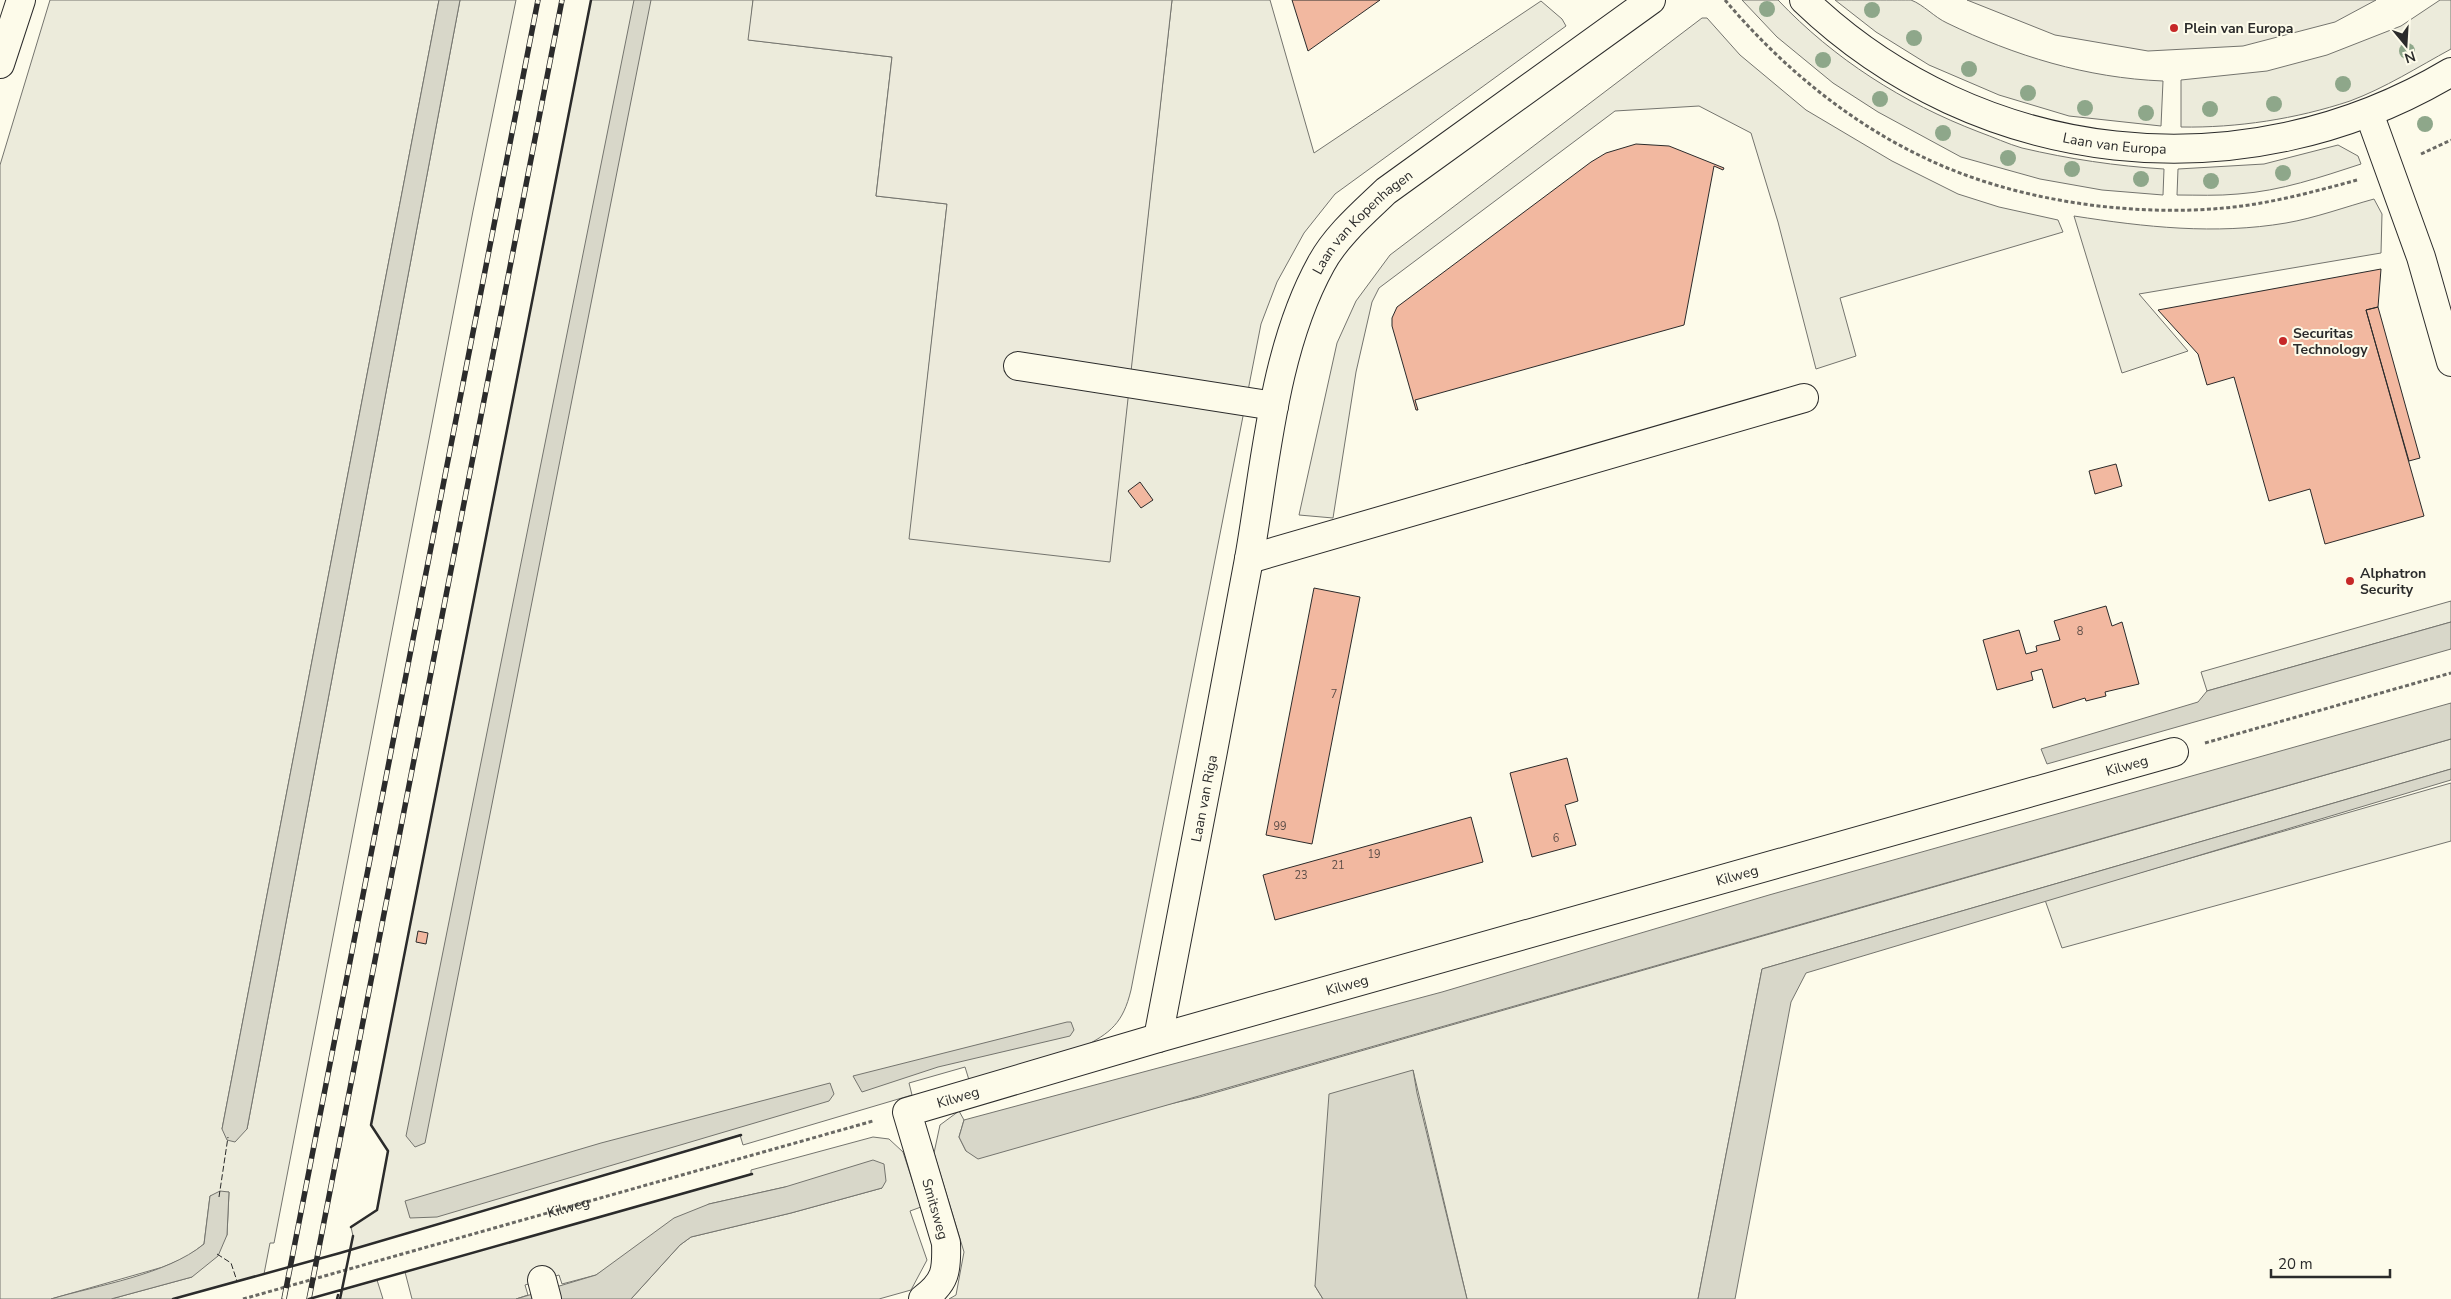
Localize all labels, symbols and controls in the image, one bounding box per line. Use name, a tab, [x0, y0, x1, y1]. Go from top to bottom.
place label: Plein van Europa	[2184, 19, 2293, 38]
north arrow	[2381, 20, 2431, 70]
marker: Plein van Europa	[2168, 22, 2180, 34]
text: N	[2402, 46, 2418, 68]
street label: Laan van Europa	[2061, 128, 2167, 158]
street label: Laan van Kopenhagen	[1308, 165, 1416, 278]
place label: Securitas Technology	[2293, 324, 2368, 359]
marker: Securitas Technology	[2277, 335, 2289, 347]
place label: Alphatron Security	[2360, 564, 2426, 599]
marker: Alphatron Security	[2344, 575, 2356, 587]
house number: 8	[2077, 624, 2084, 639]
house number: 7	[1331, 687, 1337, 702]
street label: Kilweg	[2103, 750, 2150, 780]
street label: Laan van Riga	[1186, 753, 1222, 843]
house number: 99	[1273, 819, 1287, 834]
house number: 6	[1553, 831, 1560, 846]
house number: 19	[1367, 847, 1381, 862]
house number: 21	[1331, 858, 1345, 873]
street label: Kilweg	[1713, 860, 1760, 890]
house number: 23	[1294, 868, 1308, 883]
street label: Kilweg	[1324, 970, 1370, 1000]
street label: Kilweg	[934, 1082, 981, 1112]
street label: Smitsweg	[917, 1176, 953, 1242]
street label: Kilweg	[545, 1192, 592, 1222]
scale bar	[2271, 1246, 2390, 1278]
text: 20 m	[2278, 1254, 2313, 1274]

